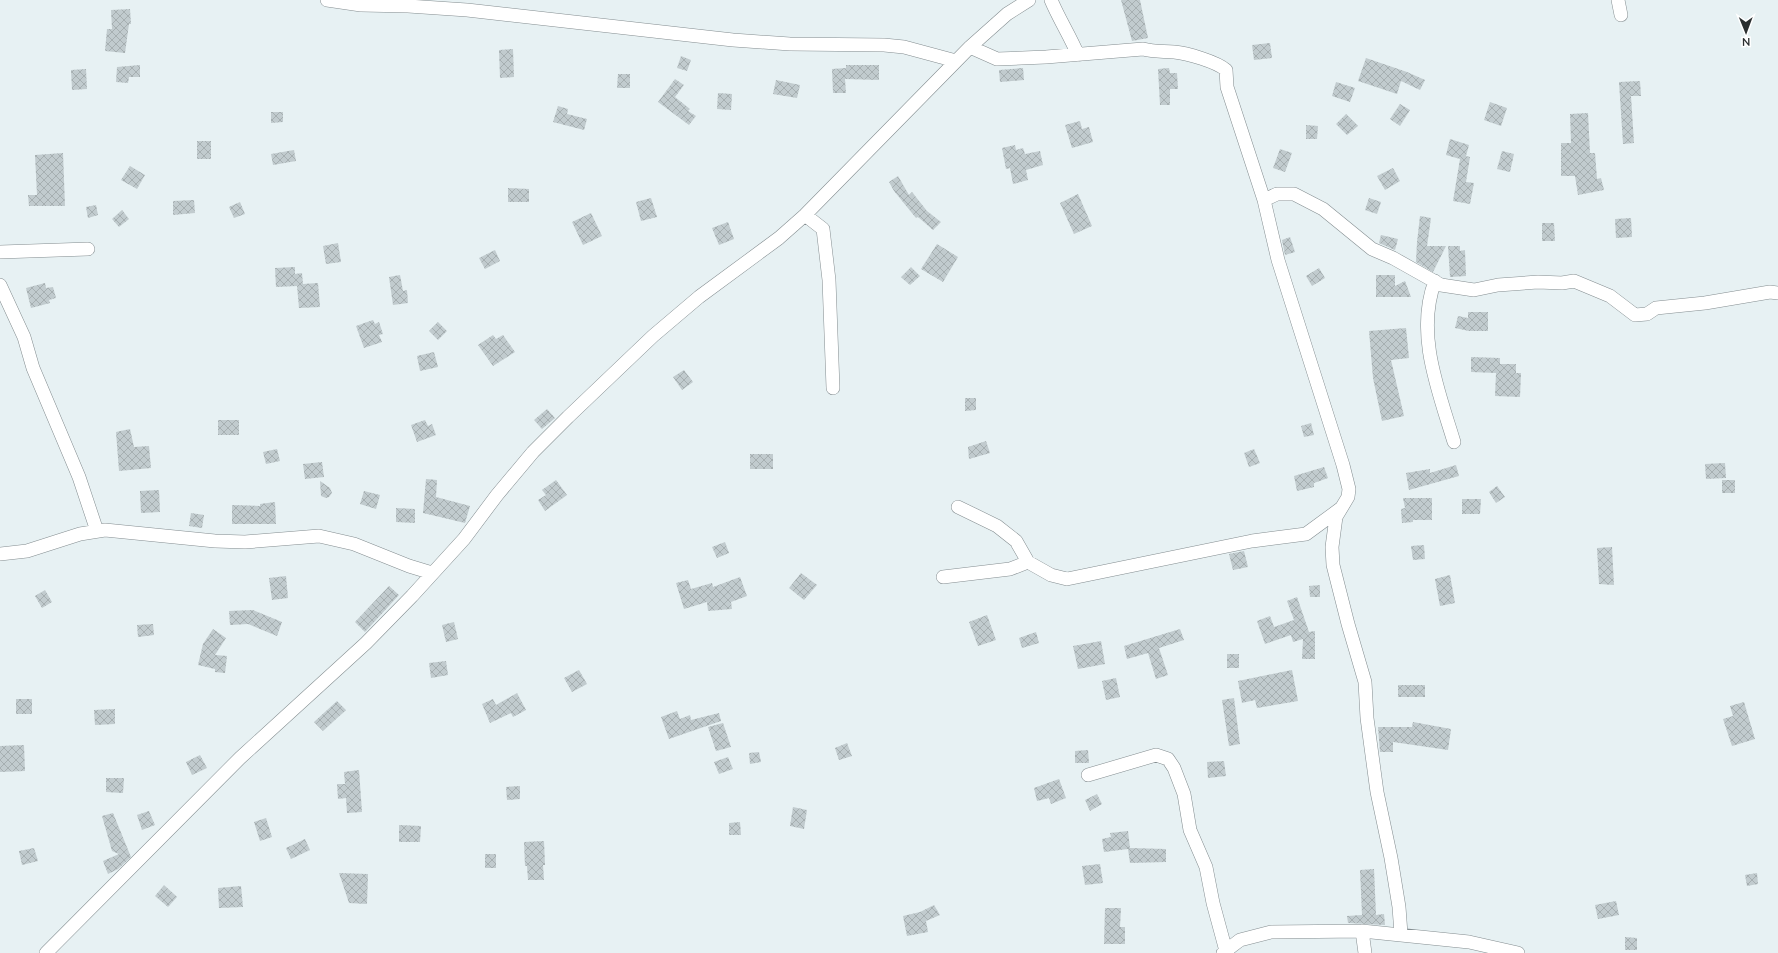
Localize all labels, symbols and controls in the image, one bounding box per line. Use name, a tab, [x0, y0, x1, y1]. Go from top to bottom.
north arrow	[1726, 12, 1766, 52]
text: N	[1742, 35, 1750, 49]

